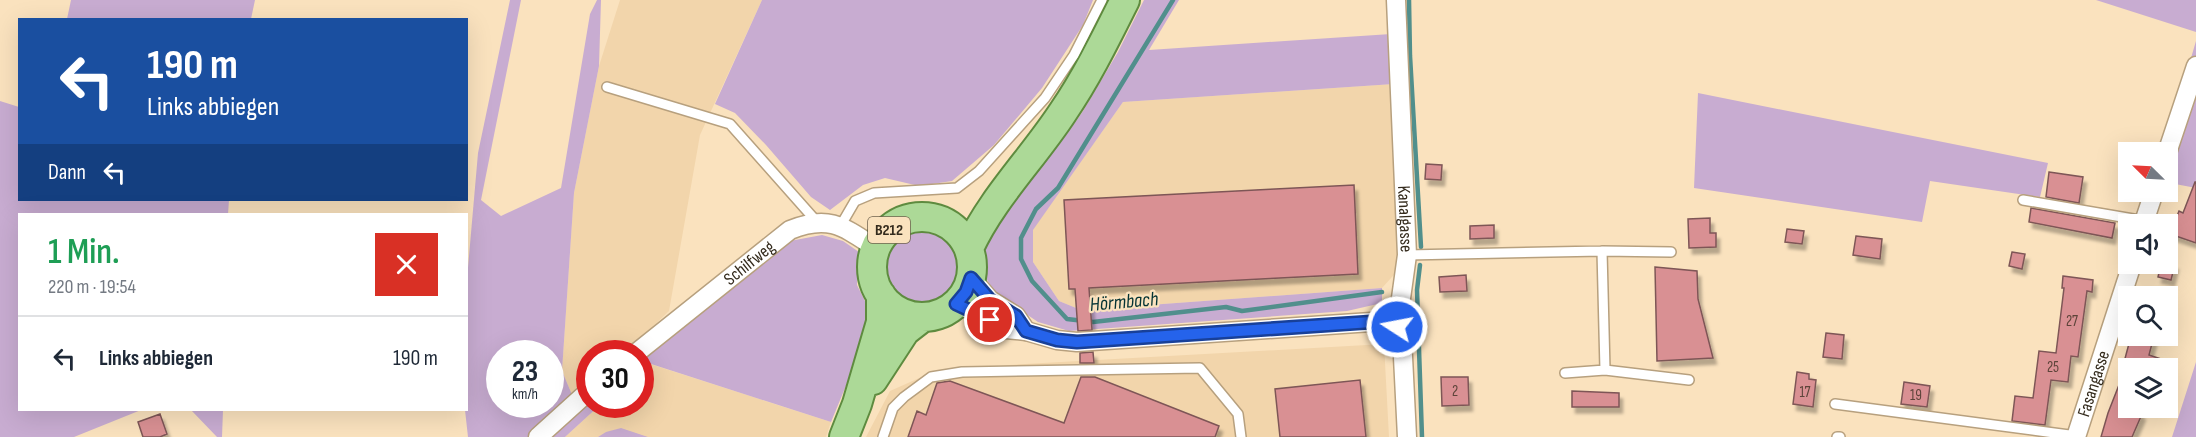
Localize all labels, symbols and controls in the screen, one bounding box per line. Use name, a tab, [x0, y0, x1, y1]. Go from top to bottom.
text: 190 m	[147, 40, 238, 91]
icon: left	[48, 42, 126, 120]
text: Links abbiegen	[147, 91, 279, 123]
north arrow	[2118, 142, 2178, 202]
map controls	[2118, 142, 2178, 418]
icon: left	[98, 156, 131, 189]
text: Dann	[48, 159, 86, 186]
street label: Kanalgasse	[1394, 185, 1417, 253]
button: sound	[2118, 214, 2178, 274]
road number: B212	[868, 217, 910, 243]
text: 1 Min.	[48, 231, 120, 274]
button: close	[375, 233, 438, 296]
street label: Schilfweg	[719, 236, 779, 289]
text: 220 m · 19:54	[48, 275, 136, 299]
button: search	[2118, 286, 2178, 346]
water label: Hörmbach	[1089, 287, 1159, 317]
pin	[964, 294, 1015, 345]
position arrow	[1365, 295, 1429, 359]
icon: arrive	[973, 303, 1006, 336]
house number: 27	[2066, 312, 2078, 331]
speed limit sign: 30	[576, 340, 654, 418]
icon: left	[48, 342, 81, 375]
text: Links abbiegen	[99, 345, 213, 372]
text: 190 m	[393, 345, 438, 372]
street label: Fasangasse	[2073, 348, 2114, 419]
text: 23	[512, 354, 538, 390]
house number: 25	[2047, 358, 2059, 377]
button: layers	[2118, 358, 2178, 418]
house number: 2	[1452, 382, 1458, 401]
house number: 17	[1799, 383, 1811, 402]
text: km/h	[512, 385, 538, 404]
house number: 19	[1910, 386, 1922, 405]

